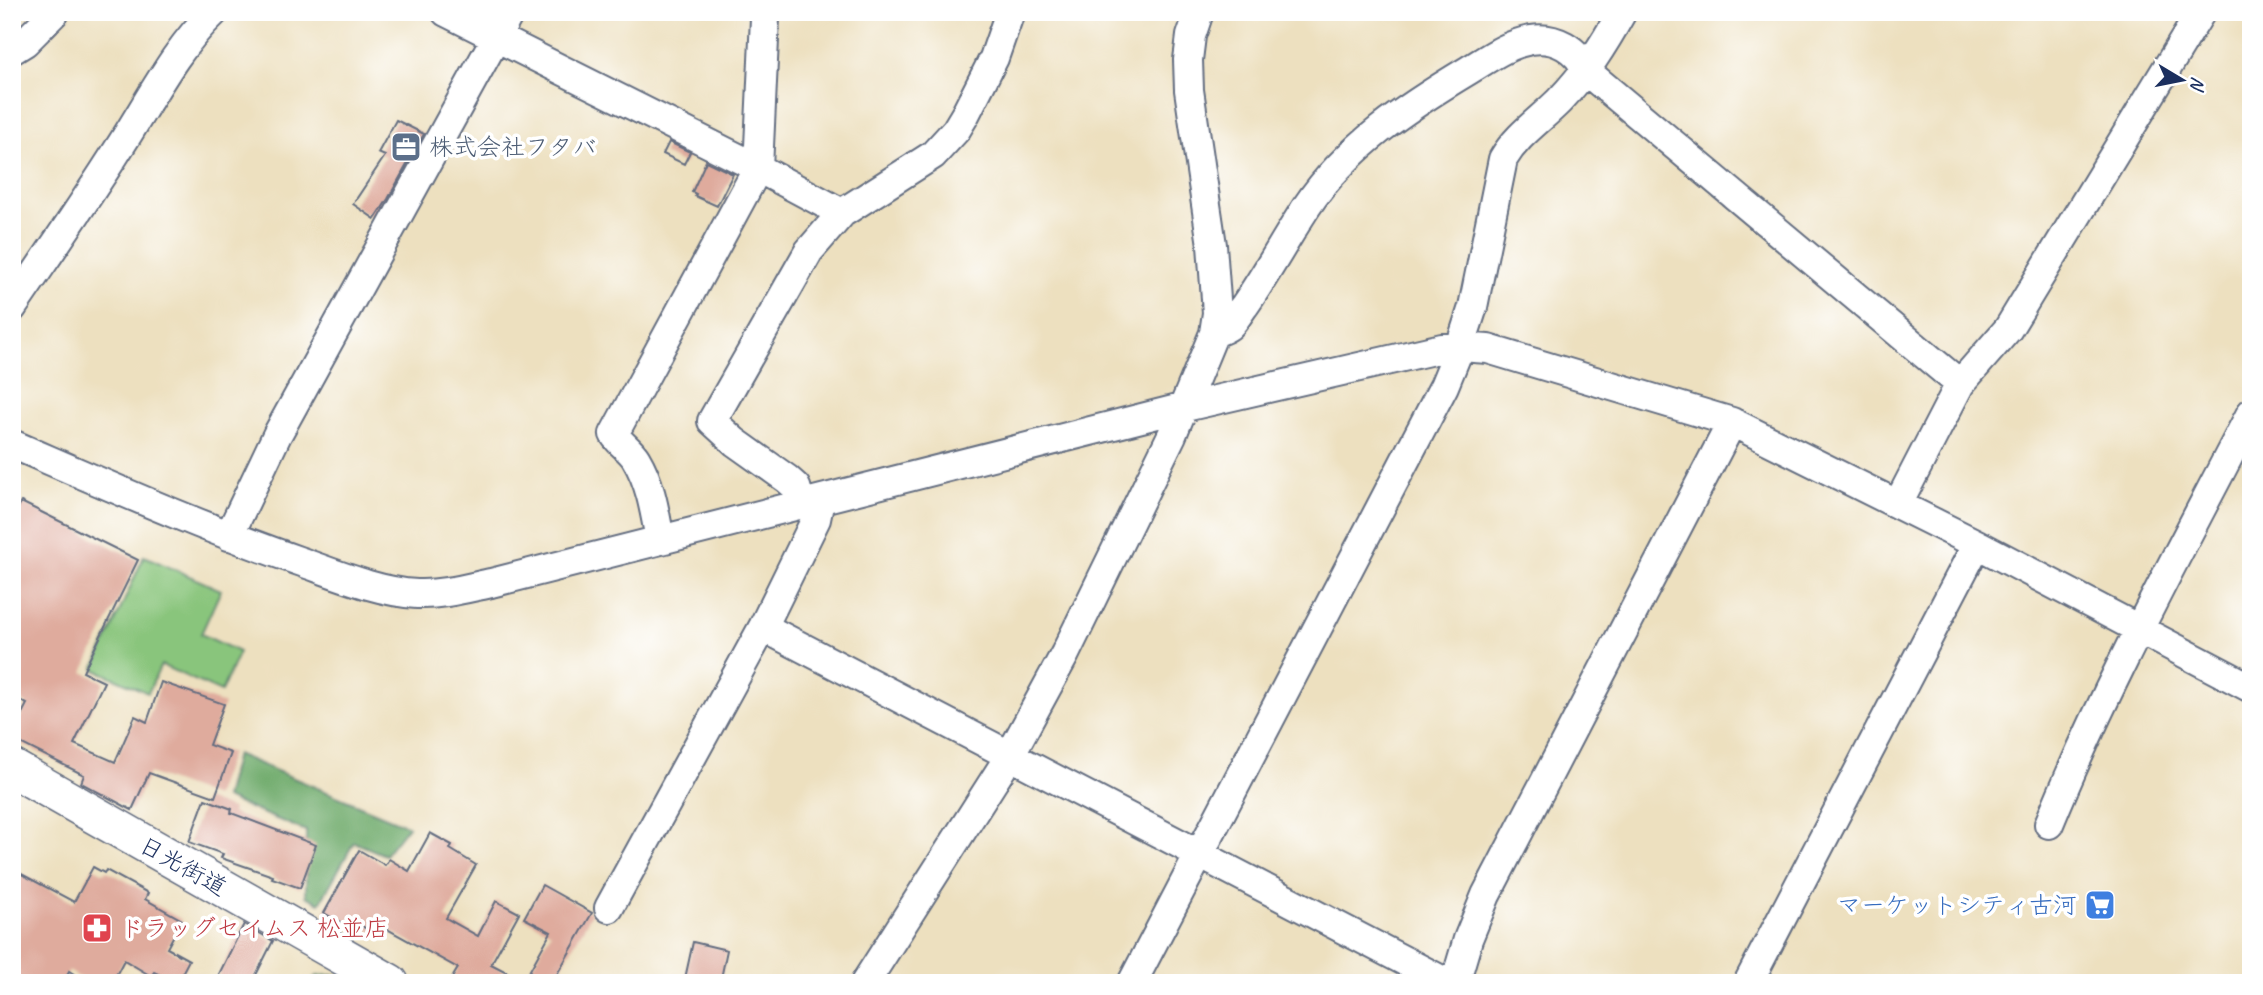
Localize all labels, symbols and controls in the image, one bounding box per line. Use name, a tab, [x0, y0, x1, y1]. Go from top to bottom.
north arrow	[2148, 46, 2218, 116]
text: N	[2184, 75, 2211, 94]
office icon: 株式会社フタバ	[389, 130, 423, 164]
place label: 株式会社フタバ	[429, 132, 597, 162]
street label: 日光街道	[134, 830, 232, 902]
supermarket icon: マーケットシティ古河	[2083, 888, 2117, 922]
place label: マーケットシティ古河	[1837, 890, 2077, 920]
pharmacy icon: ドラッグセイムス 松並店	[80, 911, 114, 945]
place label: ドラッグセイムス 松並店	[120, 913, 389, 943]

